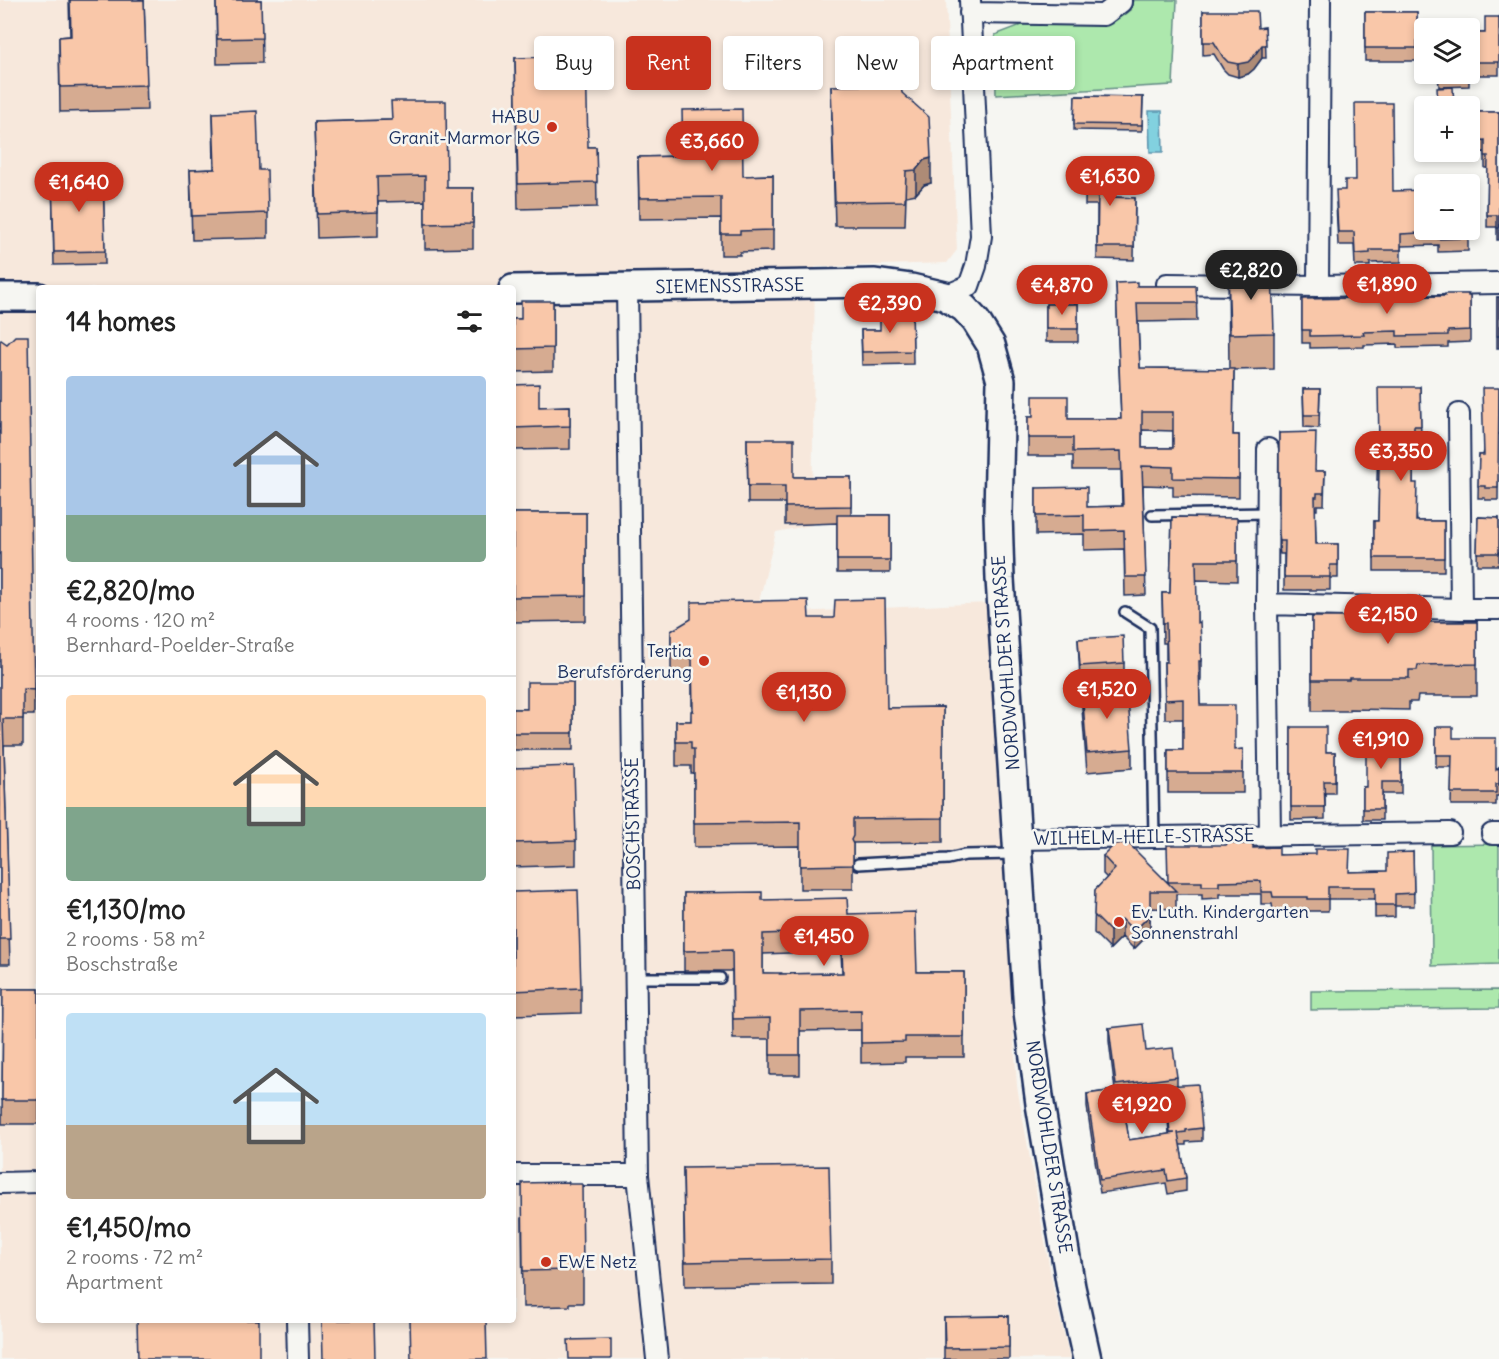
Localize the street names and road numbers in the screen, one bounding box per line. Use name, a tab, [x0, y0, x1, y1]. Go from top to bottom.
street label: SIEMENSSTRASSE	[655, 273, 805, 298]
street label: NORDWOHLDER STRASSE	[987, 555, 1024, 771]
street label: BOSCHSTRASSE	[620, 757, 645, 891]
street label: WILHELM-HEILE-STRASSE	[1033, 823, 1255, 850]
street label: NORDWOHLDER STRASSE	[1021, 1039, 1078, 1255]

